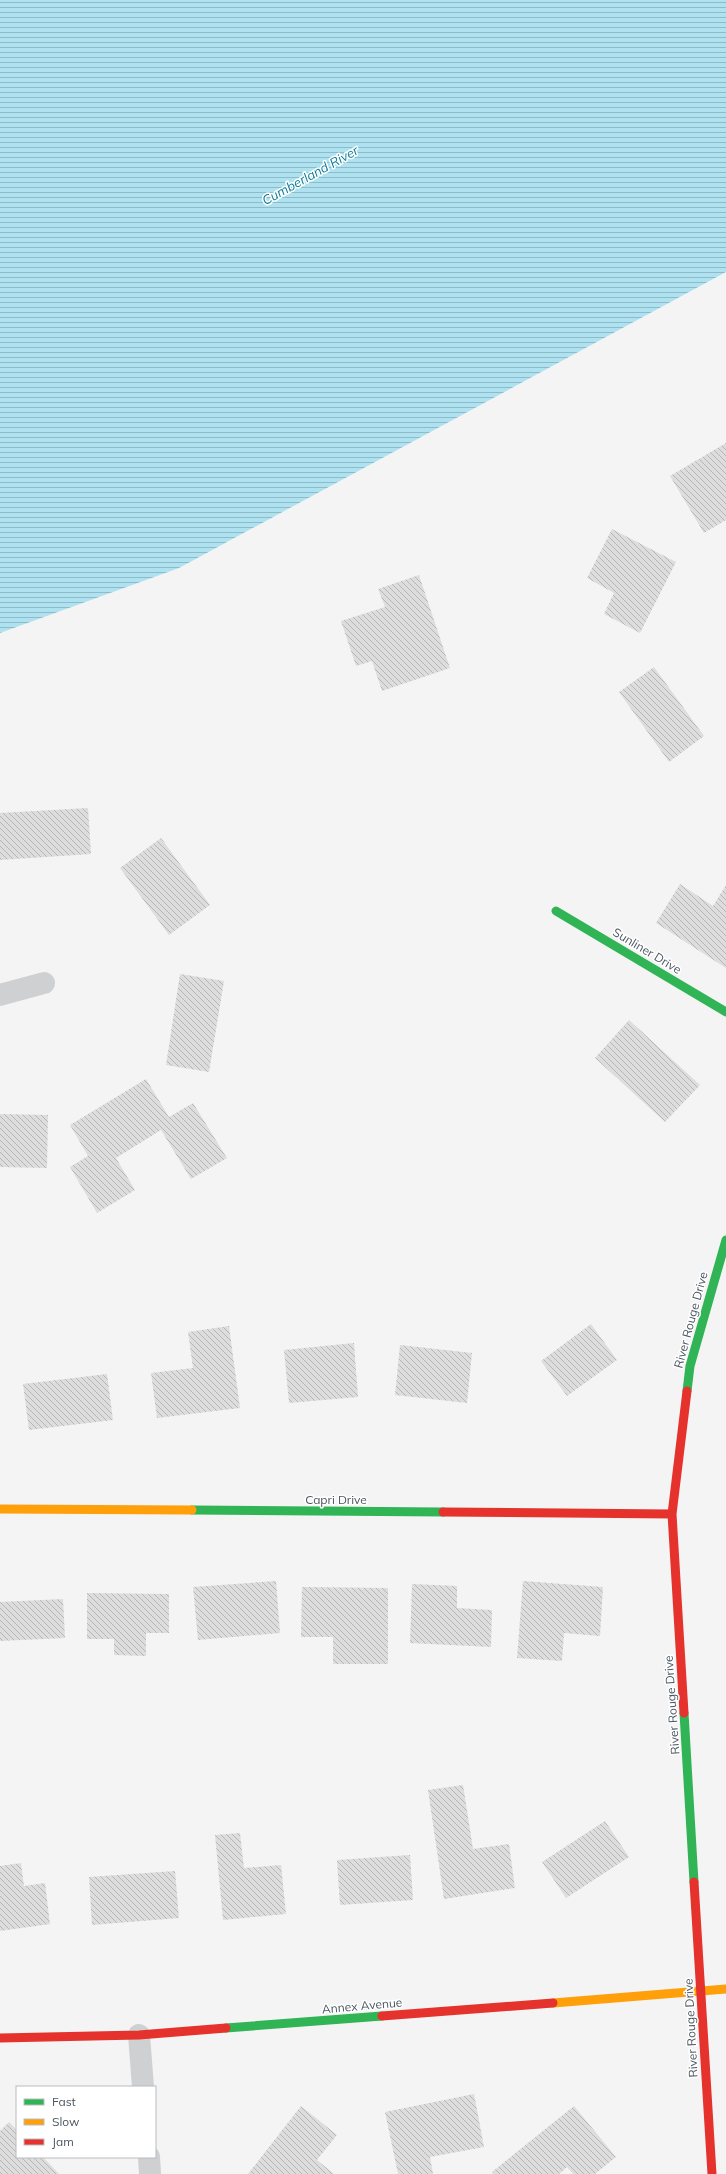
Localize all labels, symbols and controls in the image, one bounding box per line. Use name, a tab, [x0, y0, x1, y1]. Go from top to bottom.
water label: Cumberland River	[259, 141, 362, 208]
street label: Sunliner Drive	[610, 924, 684, 977]
street label: River Rouge Drive	[670, 1270, 711, 1370]
street label: Capri Drive	[305, 1492, 367, 1507]
street label: River Rouge Drive	[661, 1655, 682, 1755]
street label: River Rouge Drive	[680, 1978, 701, 2078]
street label: Annex Avenue	[321, 1995, 403, 2016]
legend	[16, 2086, 156, 2158]
text: Fast	[52, 2094, 76, 2109]
text: Slow	[52, 2114, 80, 2129]
text: Jam	[52, 2134, 74, 2149]

